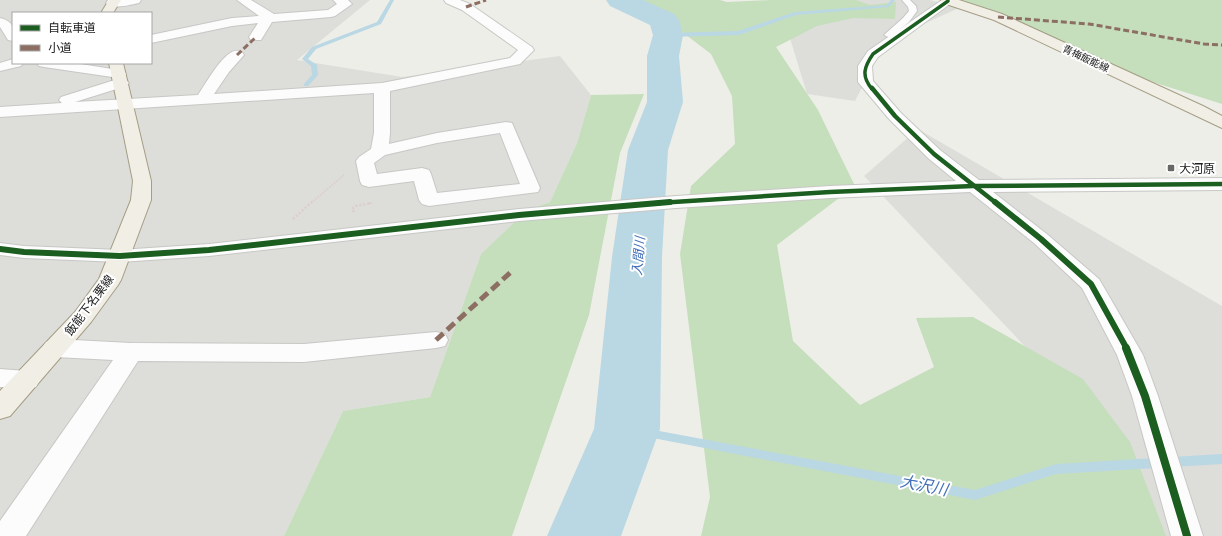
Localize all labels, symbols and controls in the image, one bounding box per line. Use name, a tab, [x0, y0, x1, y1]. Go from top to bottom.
legend	[12, 12, 152, 64]
text: 自転車道	[48, 20, 96, 35]
text: 小道	[48, 40, 72, 55]
street label: 青梅飯能線	[1061, 42, 1111, 74]
place label: 大河原	[1179, 161, 1215, 176]
marker: 大河原	[1166, 163, 1176, 173]
water label: 入間川	[628, 234, 648, 276]
street label: 飯能下名栗線	[61, 272, 117, 338]
water label: 大沢川	[899, 471, 951, 500]

